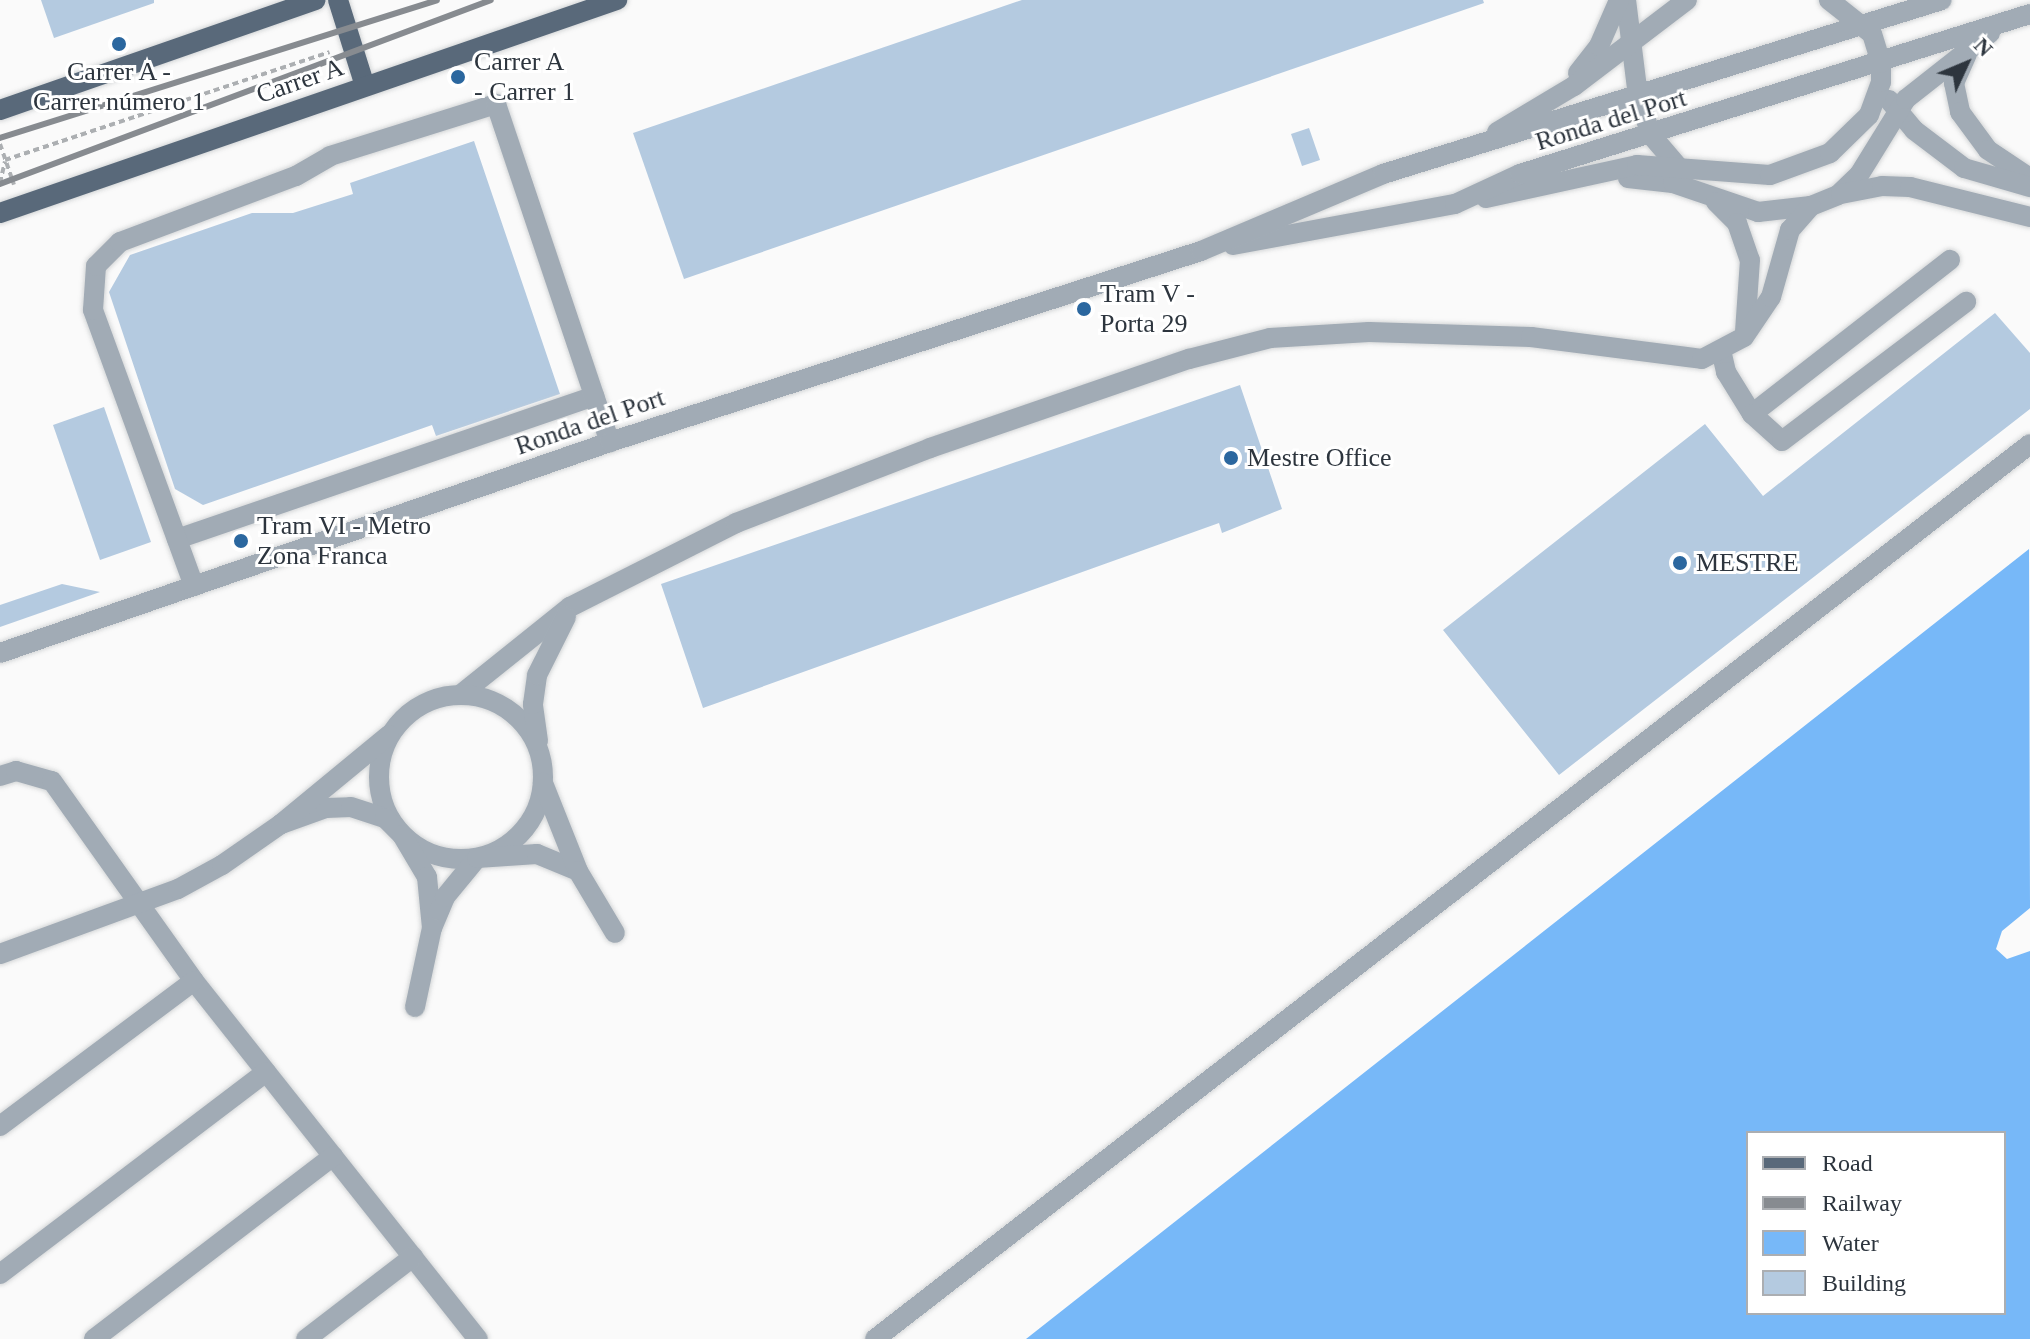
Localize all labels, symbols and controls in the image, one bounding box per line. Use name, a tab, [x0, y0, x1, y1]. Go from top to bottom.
north arrow	[1926, 24, 2006, 104]
text: N	[1969, 33, 1998, 61]
marker: Carrer A - Carrer número 1	[110, 35, 128, 53]
place label: Carrer A - Carrer 1	[474, 46, 575, 108]
street label: Carrer A	[252, 51, 348, 111]
place label: Carrer A - Carrer número 1	[33, 56, 205, 118]
marker: Carrer A - Carrer 1	[449, 68, 467, 86]
street label: Ronda del Port	[1532, 82, 1690, 158]
place label: Tram V - Porta 29	[1100, 278, 1196, 340]
marker: Tram V - Porta 29	[1075, 300, 1093, 318]
street label: Ronda del Port	[511, 382, 669, 462]
place label: Mestre Office	[1247, 442, 1392, 474]
marker: Mestre Office	[1222, 449, 1240, 467]
place label: Tram VI - Metro Zona Franca	[257, 510, 432, 572]
marker: Tram VI - Metro Zona Franca	[232, 532, 250, 550]
place label: MESTRE	[1696, 547, 1799, 579]
marker: MESTRE	[1671, 554, 1689, 572]
legend	[1746, 1131, 2006, 1315]
text: Road	[1822, 1150, 1873, 1176]
text: Railway	[1822, 1190, 1902, 1216]
text: Water	[1822, 1230, 1879, 1256]
text: Building	[1822, 1270, 1906, 1296]

